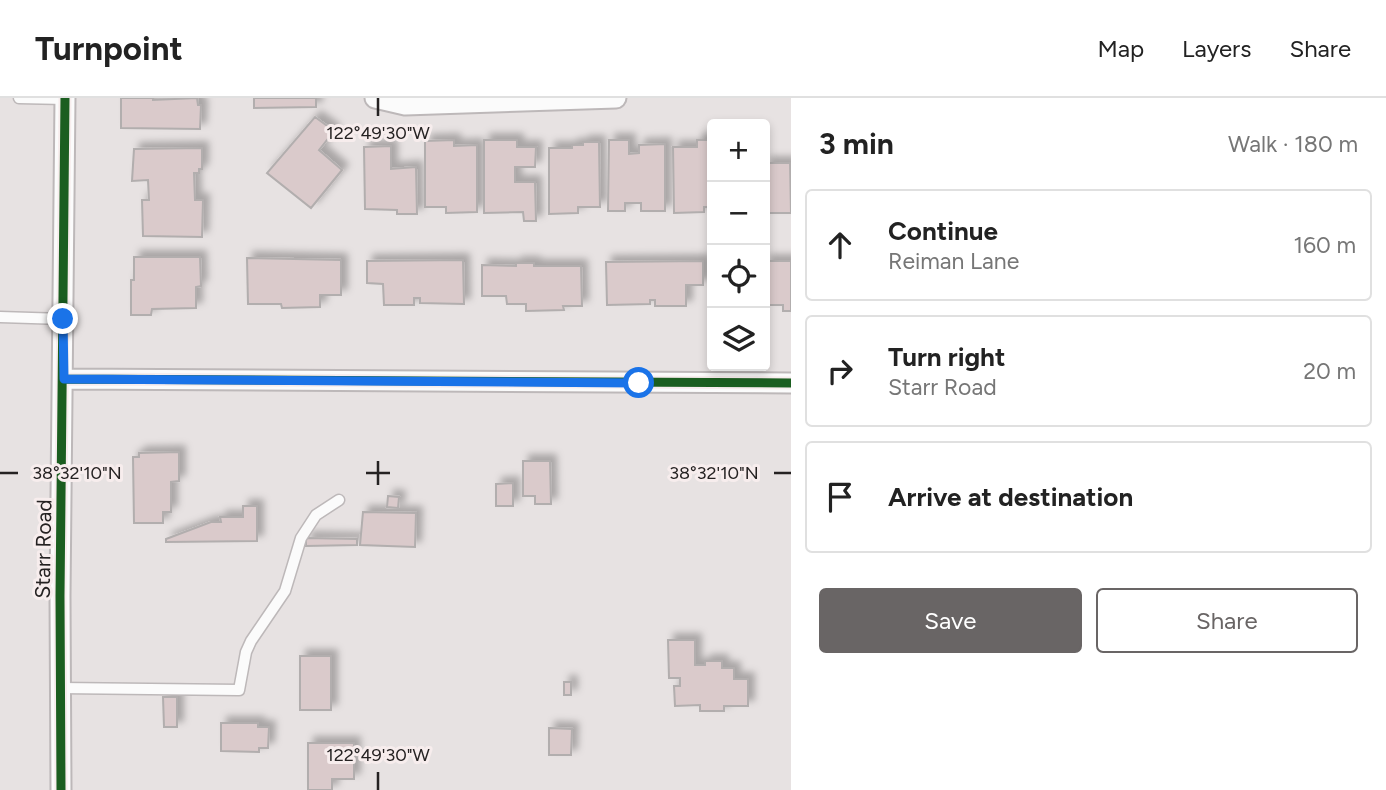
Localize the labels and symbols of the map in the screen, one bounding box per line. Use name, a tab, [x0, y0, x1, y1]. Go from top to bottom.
text: 122°49'30"W	[326, 122, 430, 144]
route end	[47, 303, 78, 334]
route start	[623, 367, 654, 398]
text: 38°32'10"N	[32, 462, 122, 484]
text: 38°32'10"N	[669, 462, 759, 484]
street label: Starr Road	[30, 499, 56, 599]
text: 122°49'30"W	[326, 744, 430, 766]

